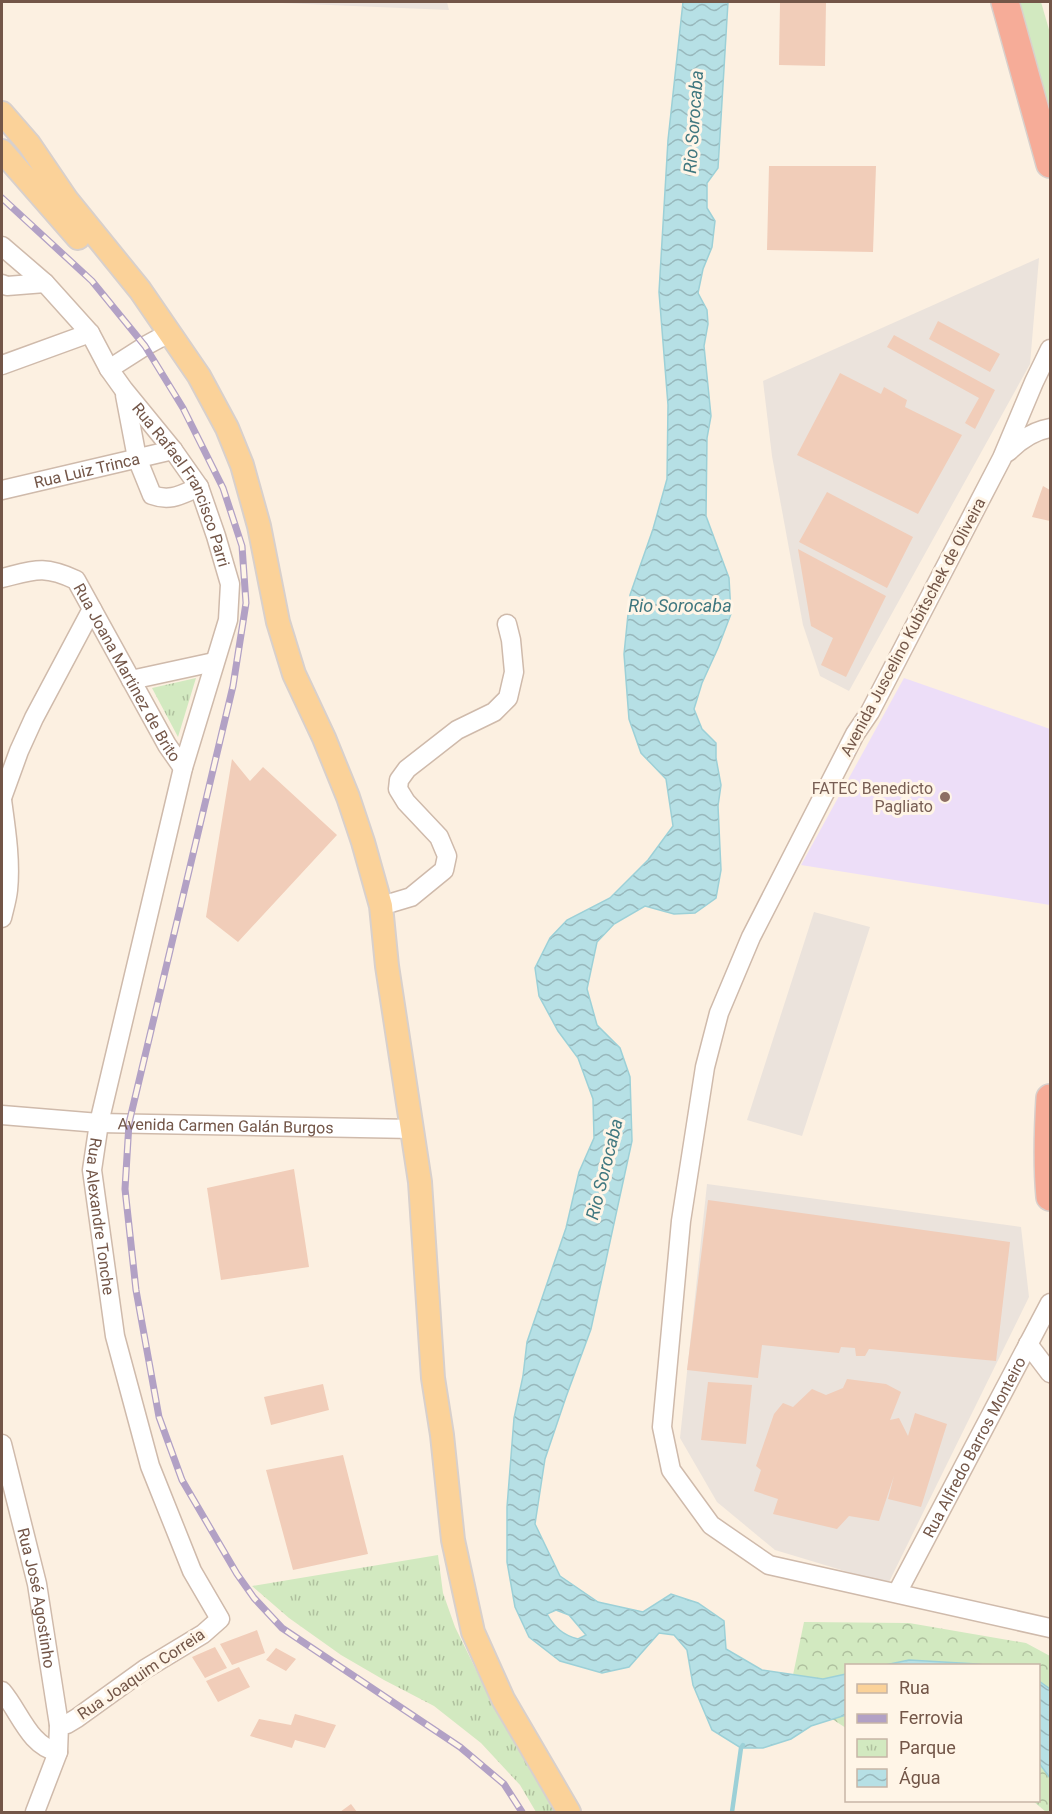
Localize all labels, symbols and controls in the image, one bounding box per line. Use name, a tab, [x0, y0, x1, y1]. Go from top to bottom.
water label: Rio Sorocaba	[679, 70, 707, 174]
street label: Rua Rafael Francisco Parri	[129, 399, 234, 569]
street label: Rua Luiz Trinca	[32, 449, 142, 492]
street label: Avenida Juscelino Kubitschek de Oliveira	[837, 495, 989, 759]
street label: Rua Joana Martinez de Brito	[70, 580, 185, 765]
water label: Rio Sorocaba	[628, 595, 732, 616]
place label: FATEC Benedicto Pagliato	[812, 779, 933, 816]
marker: FATEC Benedicto Pagliato	[938, 790, 952, 804]
street label: Avenida Carmen Galán Burgos	[118, 1114, 334, 1137]
water label: Rio Sorocaba	[581, 1116, 627, 1222]
street label: Rua Alexandre Tonche	[82, 1137, 119, 1296]
street label: Rua Alfredo Barros Monteiro	[919, 1353, 1029, 1541]
street label: Rua José Agostinho	[14, 1526, 60, 1670]
street label: Rua Joaquim Correia	[74, 1624, 208, 1724]
legend	[845, 1664, 1040, 1802]
text: Rua	[899, 1677, 930, 1698]
text: Ferrovia	[899, 1707, 963, 1728]
text: Parque	[899, 1737, 956, 1758]
text: Água	[899, 1767, 941, 1788]

